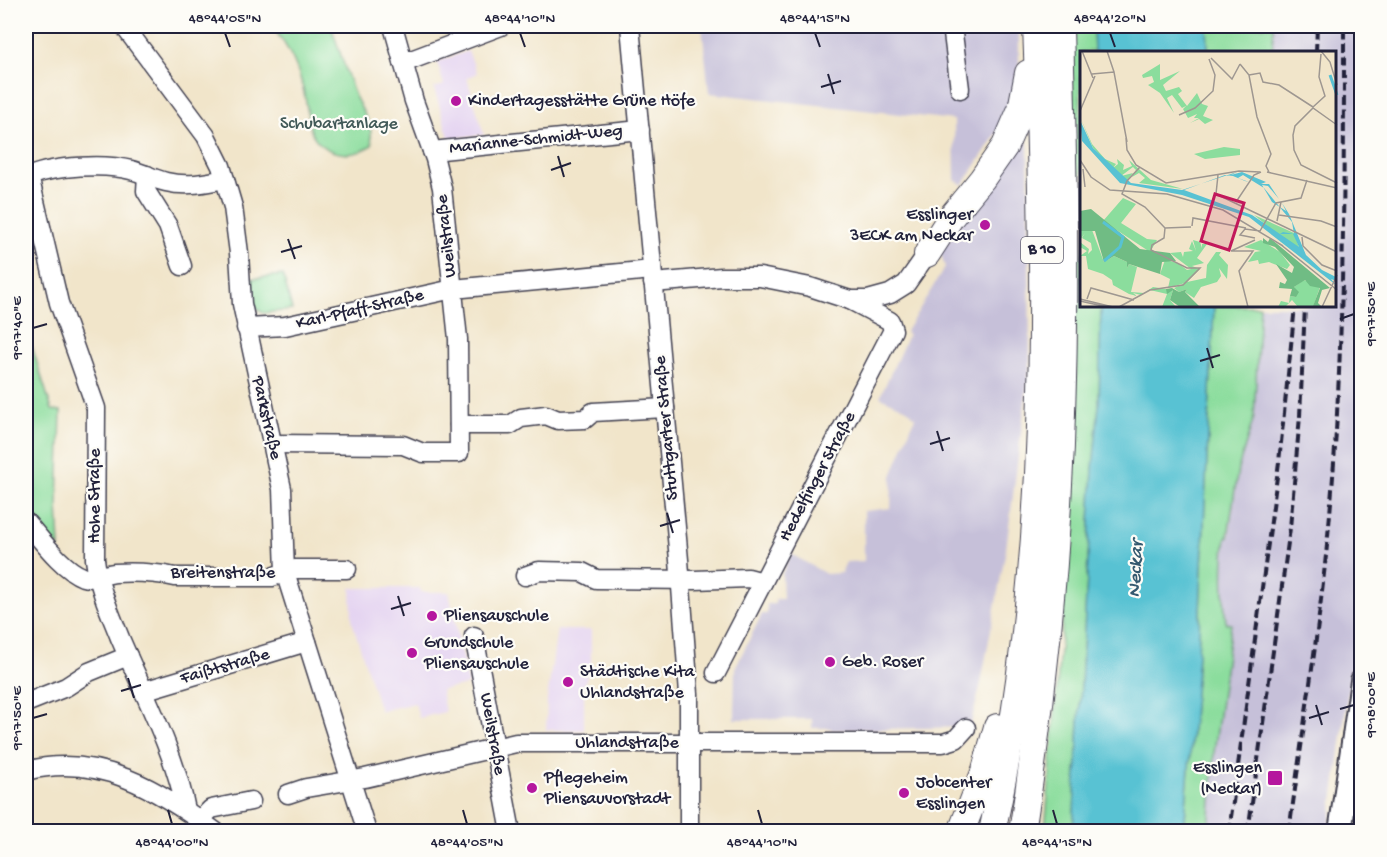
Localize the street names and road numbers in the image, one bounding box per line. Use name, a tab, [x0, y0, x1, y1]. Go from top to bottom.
street label: Marianne-Schmidt-Weg	[448, 120, 624, 160]
street label: Weilstraße	[432, 193, 462, 278]
road number: B 10	[1021, 237, 1063, 263]
street label: Karl-Pfaff-Straße	[294, 285, 427, 335]
street label: Stuttgarter Straße	[650, 354, 684, 501]
street label: Parkstraße	[246, 373, 286, 462]
street label: Hedelfinger Straße	[775, 408, 861, 545]
street label: Hohe Straße	[85, 448, 106, 544]
street label: Breitenstraße	[170, 563, 276, 584]
street label: Faißtstraße	[177, 644, 273, 690]
street label: Weilstraße	[474, 691, 510, 777]
street label: Uhlandstraße	[575, 733, 680, 754]

